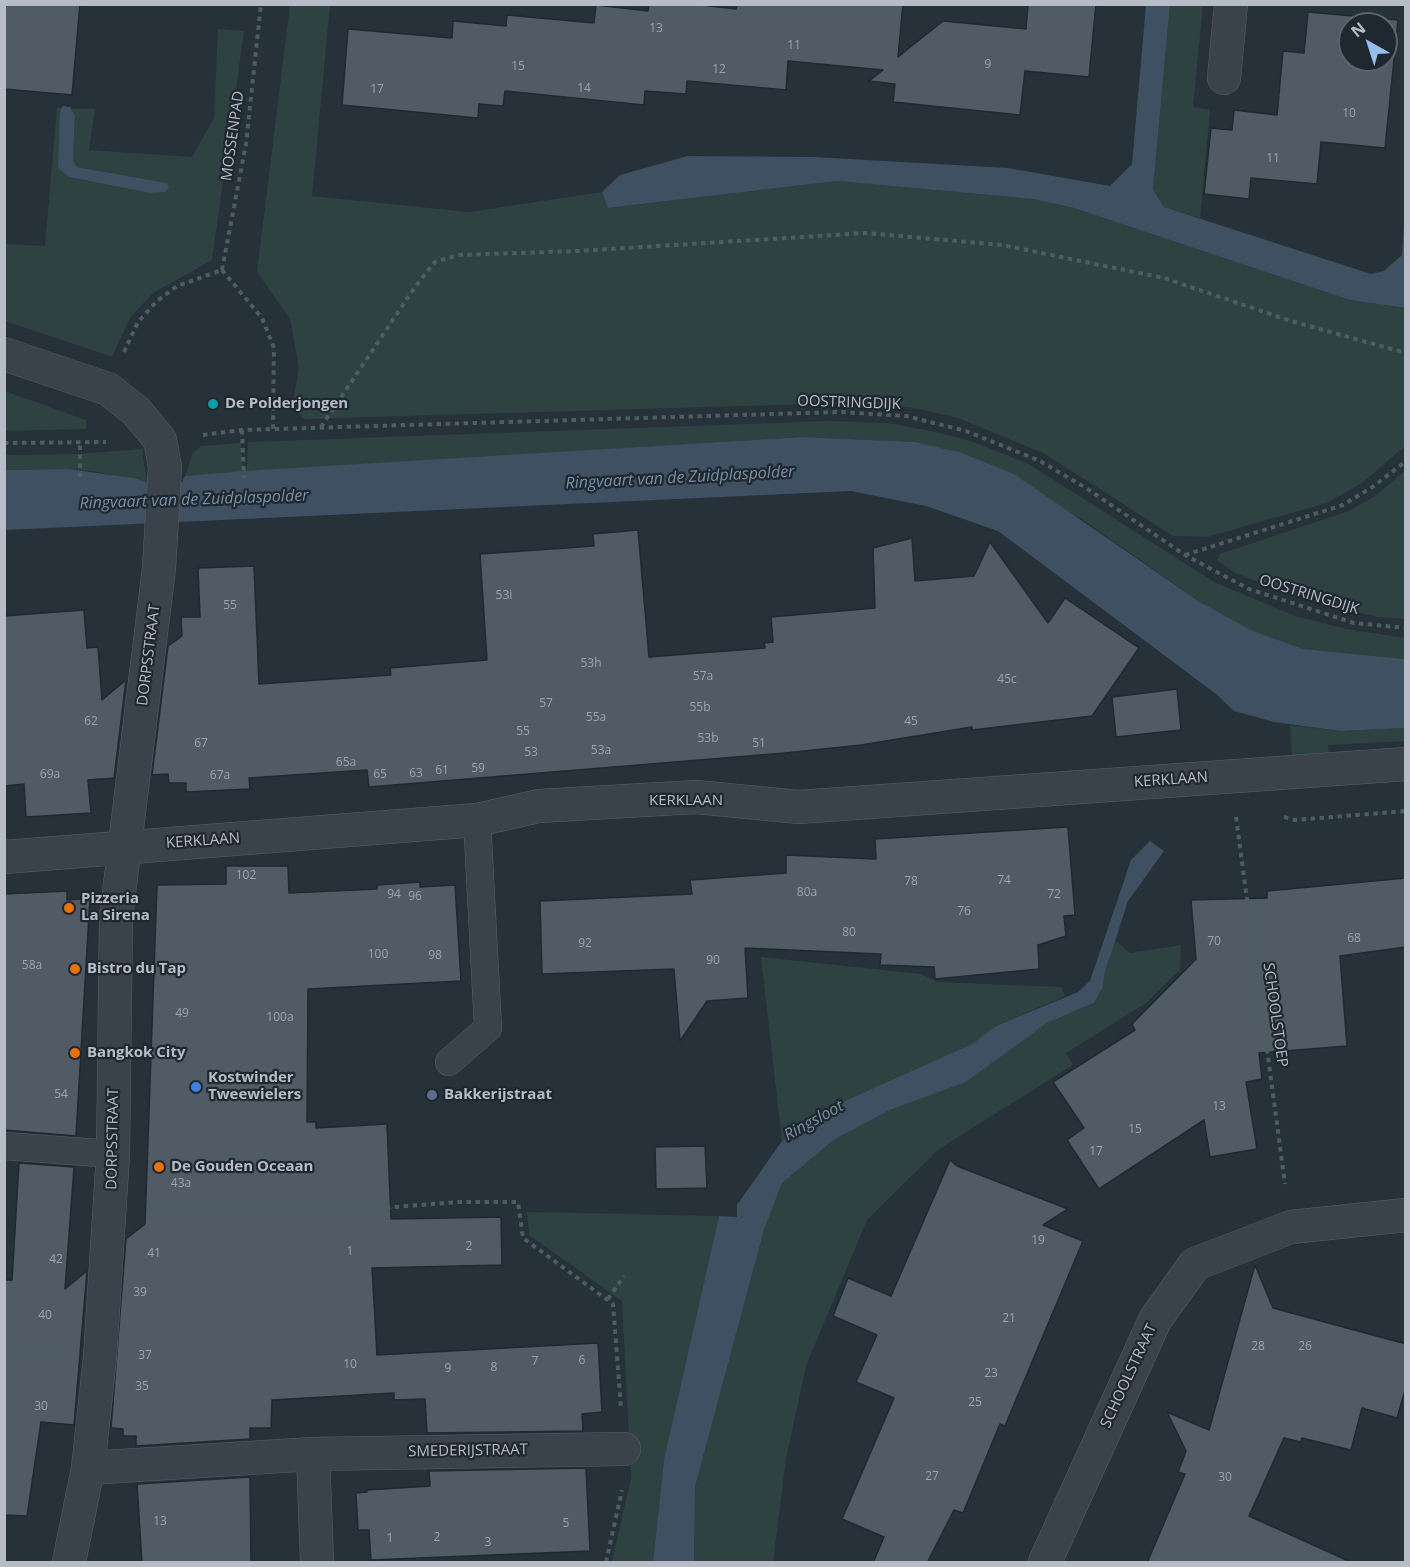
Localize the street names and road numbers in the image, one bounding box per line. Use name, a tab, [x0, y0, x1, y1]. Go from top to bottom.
street label: MOSSENPAD	[218, 90, 248, 182]
street label: OOSTRINGDIJK	[797, 392, 901, 414]
street label: OOSTRINGDIJK	[1257, 571, 1361, 619]
street label: DORPSSTRAAT	[134, 603, 164, 707]
street label: KERKLAAN	[1133, 768, 1209, 792]
street label: KERKLAAN	[649, 792, 723, 810]
street label: KERKLAAN	[165, 829, 241, 853]
street label: SCHOOLSTOEP	[1259, 962, 1291, 1068]
street label: DORPSSTRAAT	[103, 1088, 123, 1190]
street label: SCHOOLSTRAAT	[1097, 1321, 1161, 1431]
street label: SMEDERIJSTRAAT	[408, 1441, 528, 1461]

